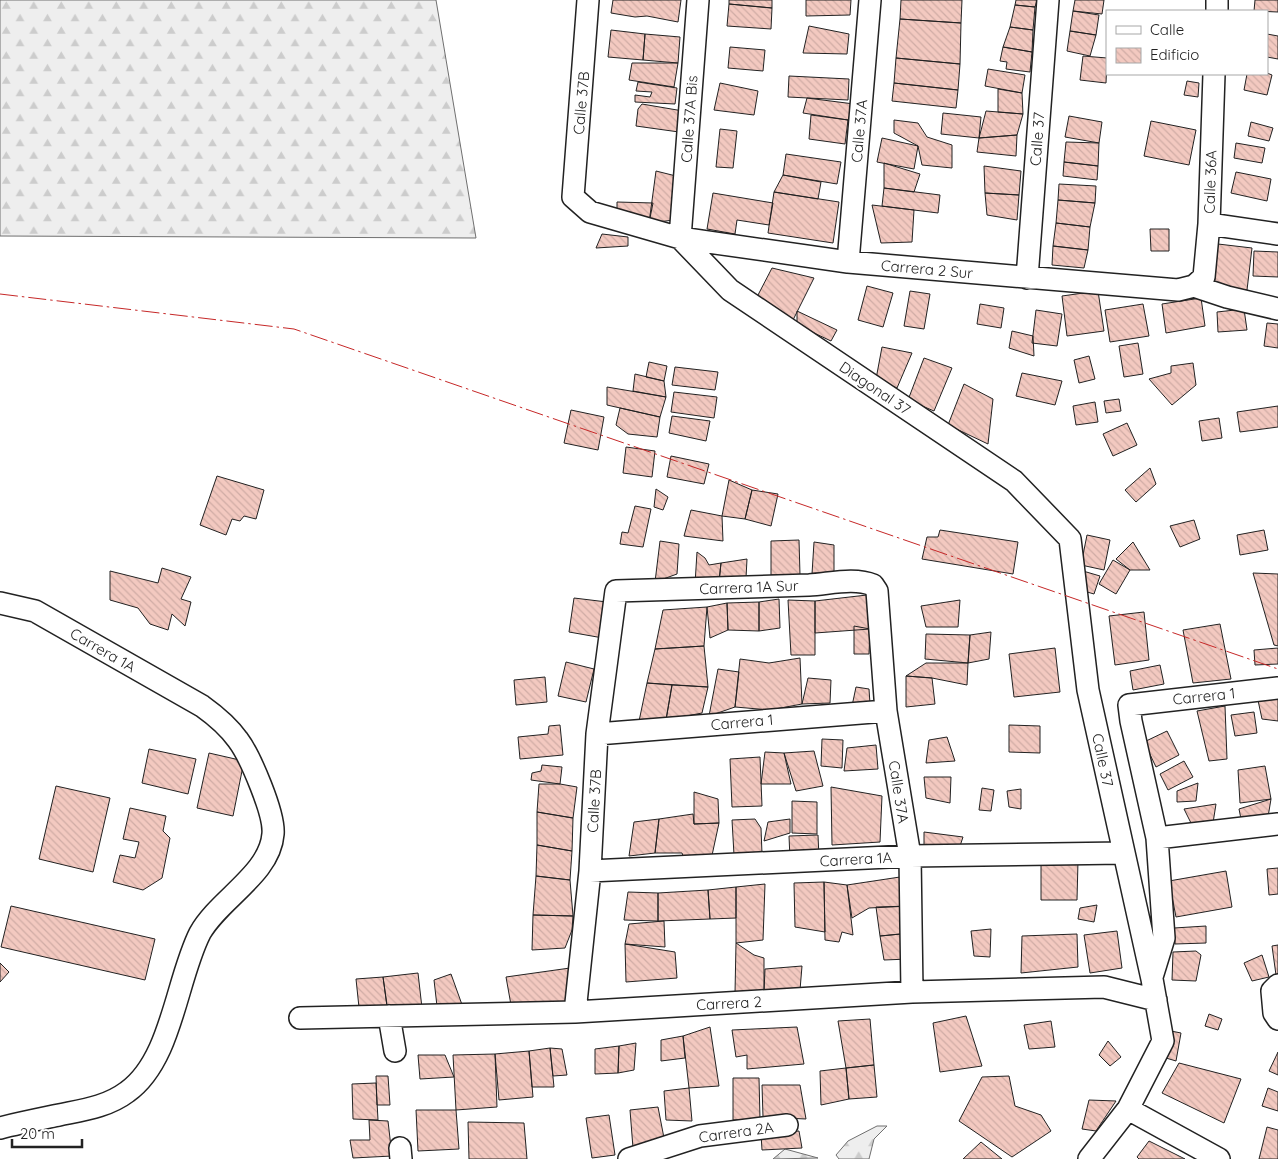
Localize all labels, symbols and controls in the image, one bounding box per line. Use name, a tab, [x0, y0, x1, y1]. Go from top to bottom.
legend	[1106, 10, 1268, 75]
text: Calle	[1150, 20, 1184, 39]
text: Edificio	[1150, 45, 1199, 64]
street label: Calle 37B	[569, 70, 593, 135]
street label: Calle 37A Bis	[676, 75, 702, 163]
street label: Calle 37A	[847, 98, 871, 163]
street label: Calle 37	[1026, 111, 1048, 166]
street label: Calle 36A	[1199, 149, 1221, 214]
street label: Carrera 2 Sur	[880, 256, 974, 283]
street label: Diagonal 37	[836, 357, 915, 419]
street label: Carrera 1A Sur	[699, 576, 799, 598]
street label: Carrera 1A	[67, 624, 139, 677]
street label: Carrera 1	[1172, 683, 1236, 709]
street label: Carrera 1	[710, 710, 774, 734]
street label: Calle 37	[1088, 732, 1118, 789]
street label: Calle 37A	[885, 759, 913, 825]
street label: Calle 37B	[583, 769, 605, 833]
street label: Carrera 1A	[819, 848, 893, 870]
street label: Carrera 2	[696, 992, 762, 1014]
scale bar	[12, 1116, 82, 1148]
street label: Carrera 2A	[697, 1117, 775, 1147]
text: 20 m	[20, 1124, 55, 1143]

